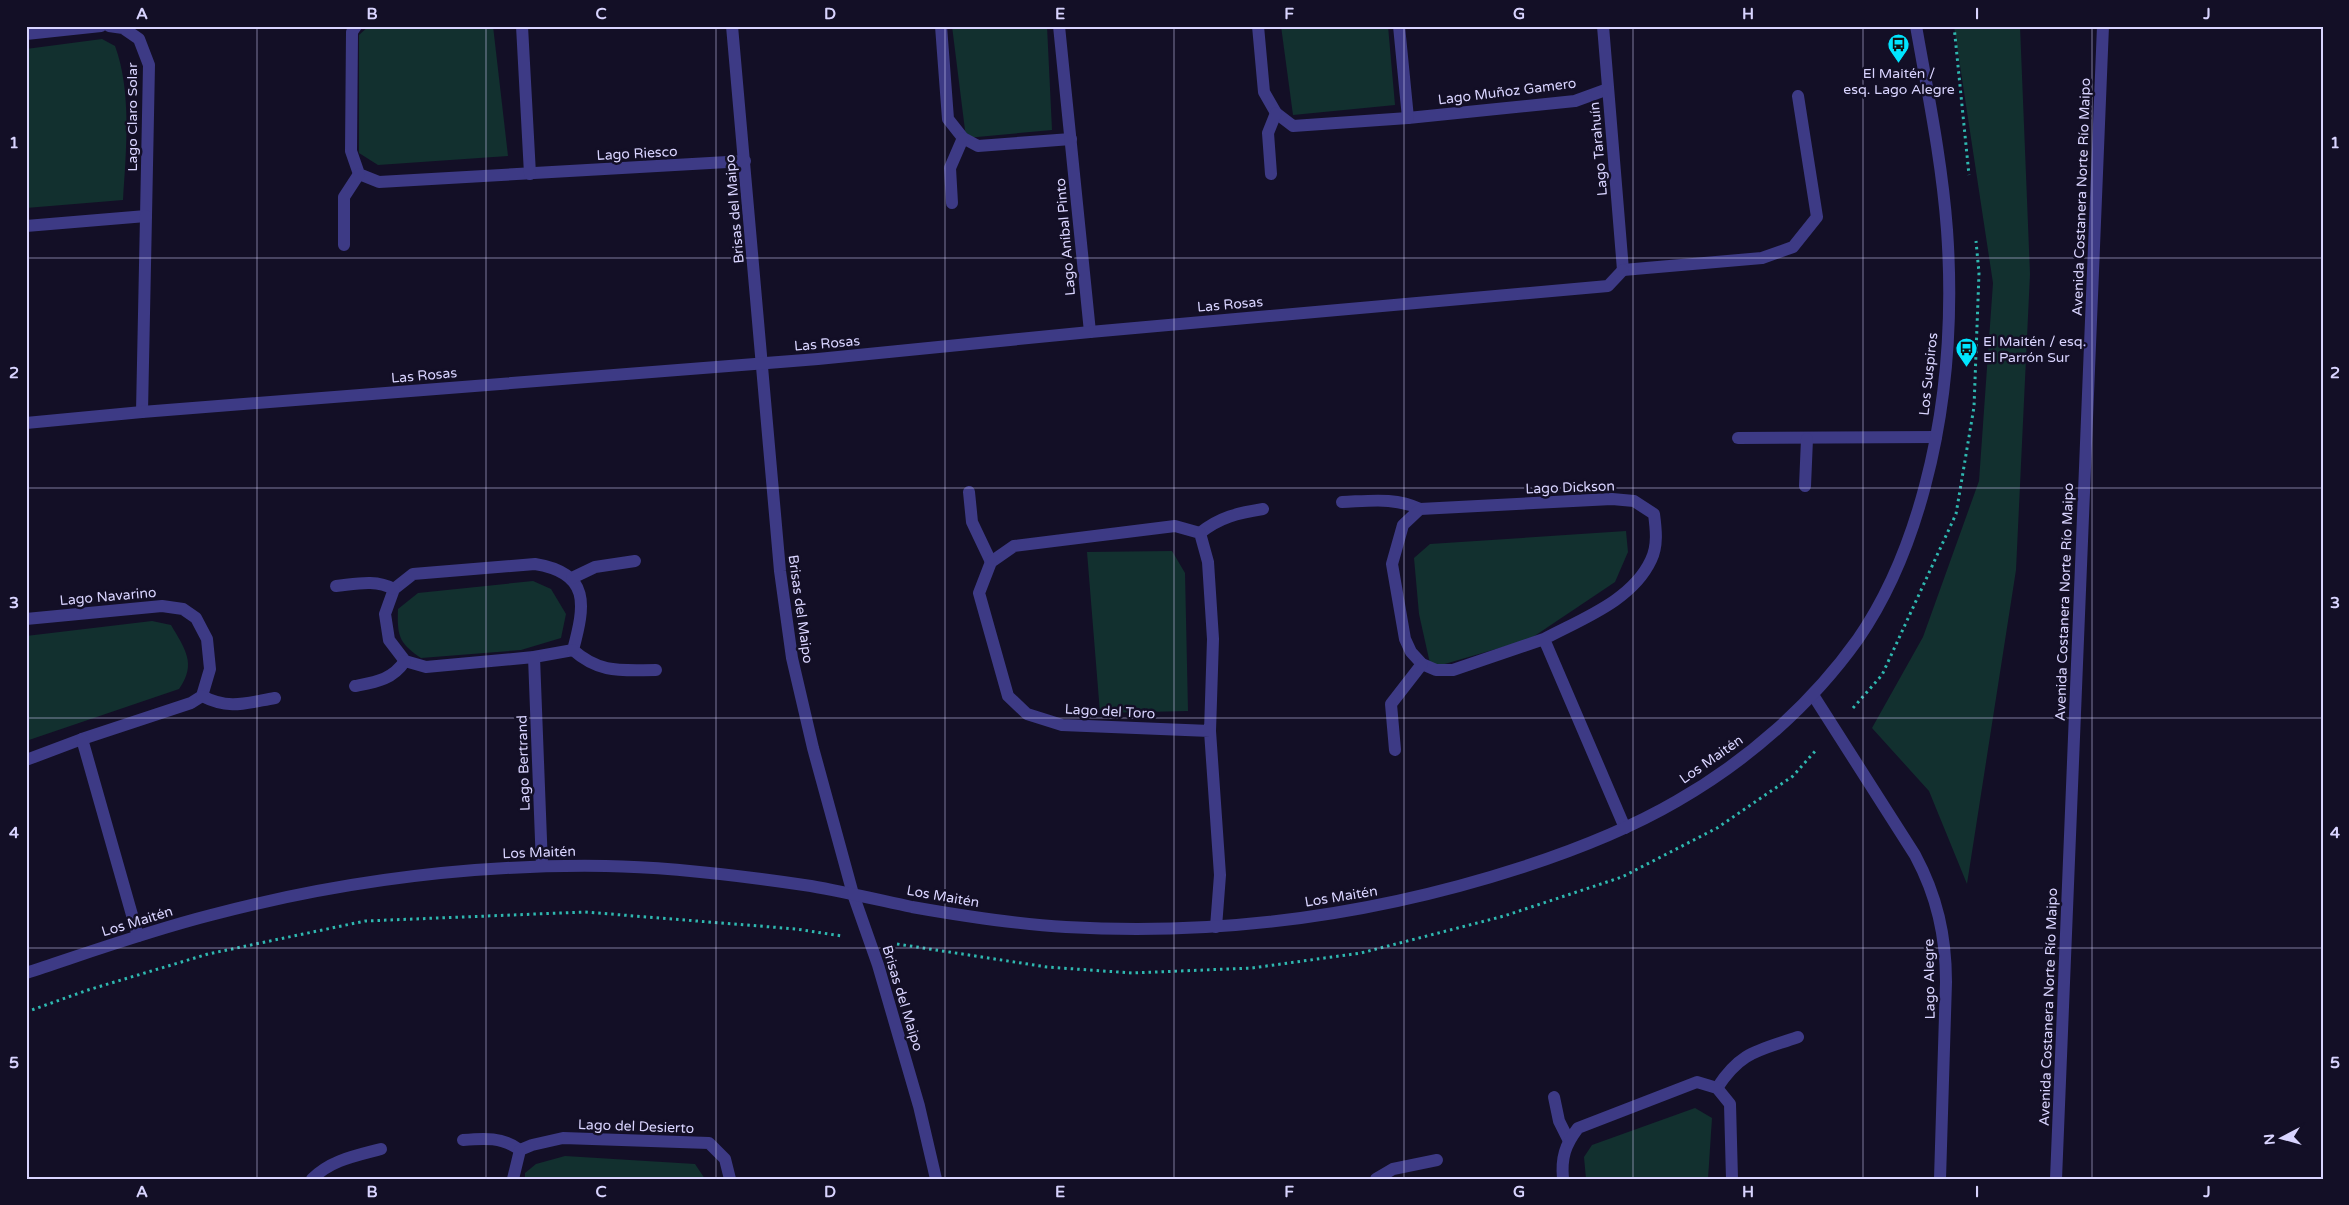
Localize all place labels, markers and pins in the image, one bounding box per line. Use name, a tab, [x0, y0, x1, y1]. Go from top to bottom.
bus stop icon: El Maitén / esq. Lago Alegre	[1887, 33, 1911, 64]
place label: El Maitén / esq. Lago Alegre	[1843, 65, 1955, 98]
place label: El Maitén / esq. El Parrón Sur	[1983, 333, 2086, 366]
bus stop icon: El Maitén / esq. El Parrón Sur	[1955, 337, 1979, 368]

